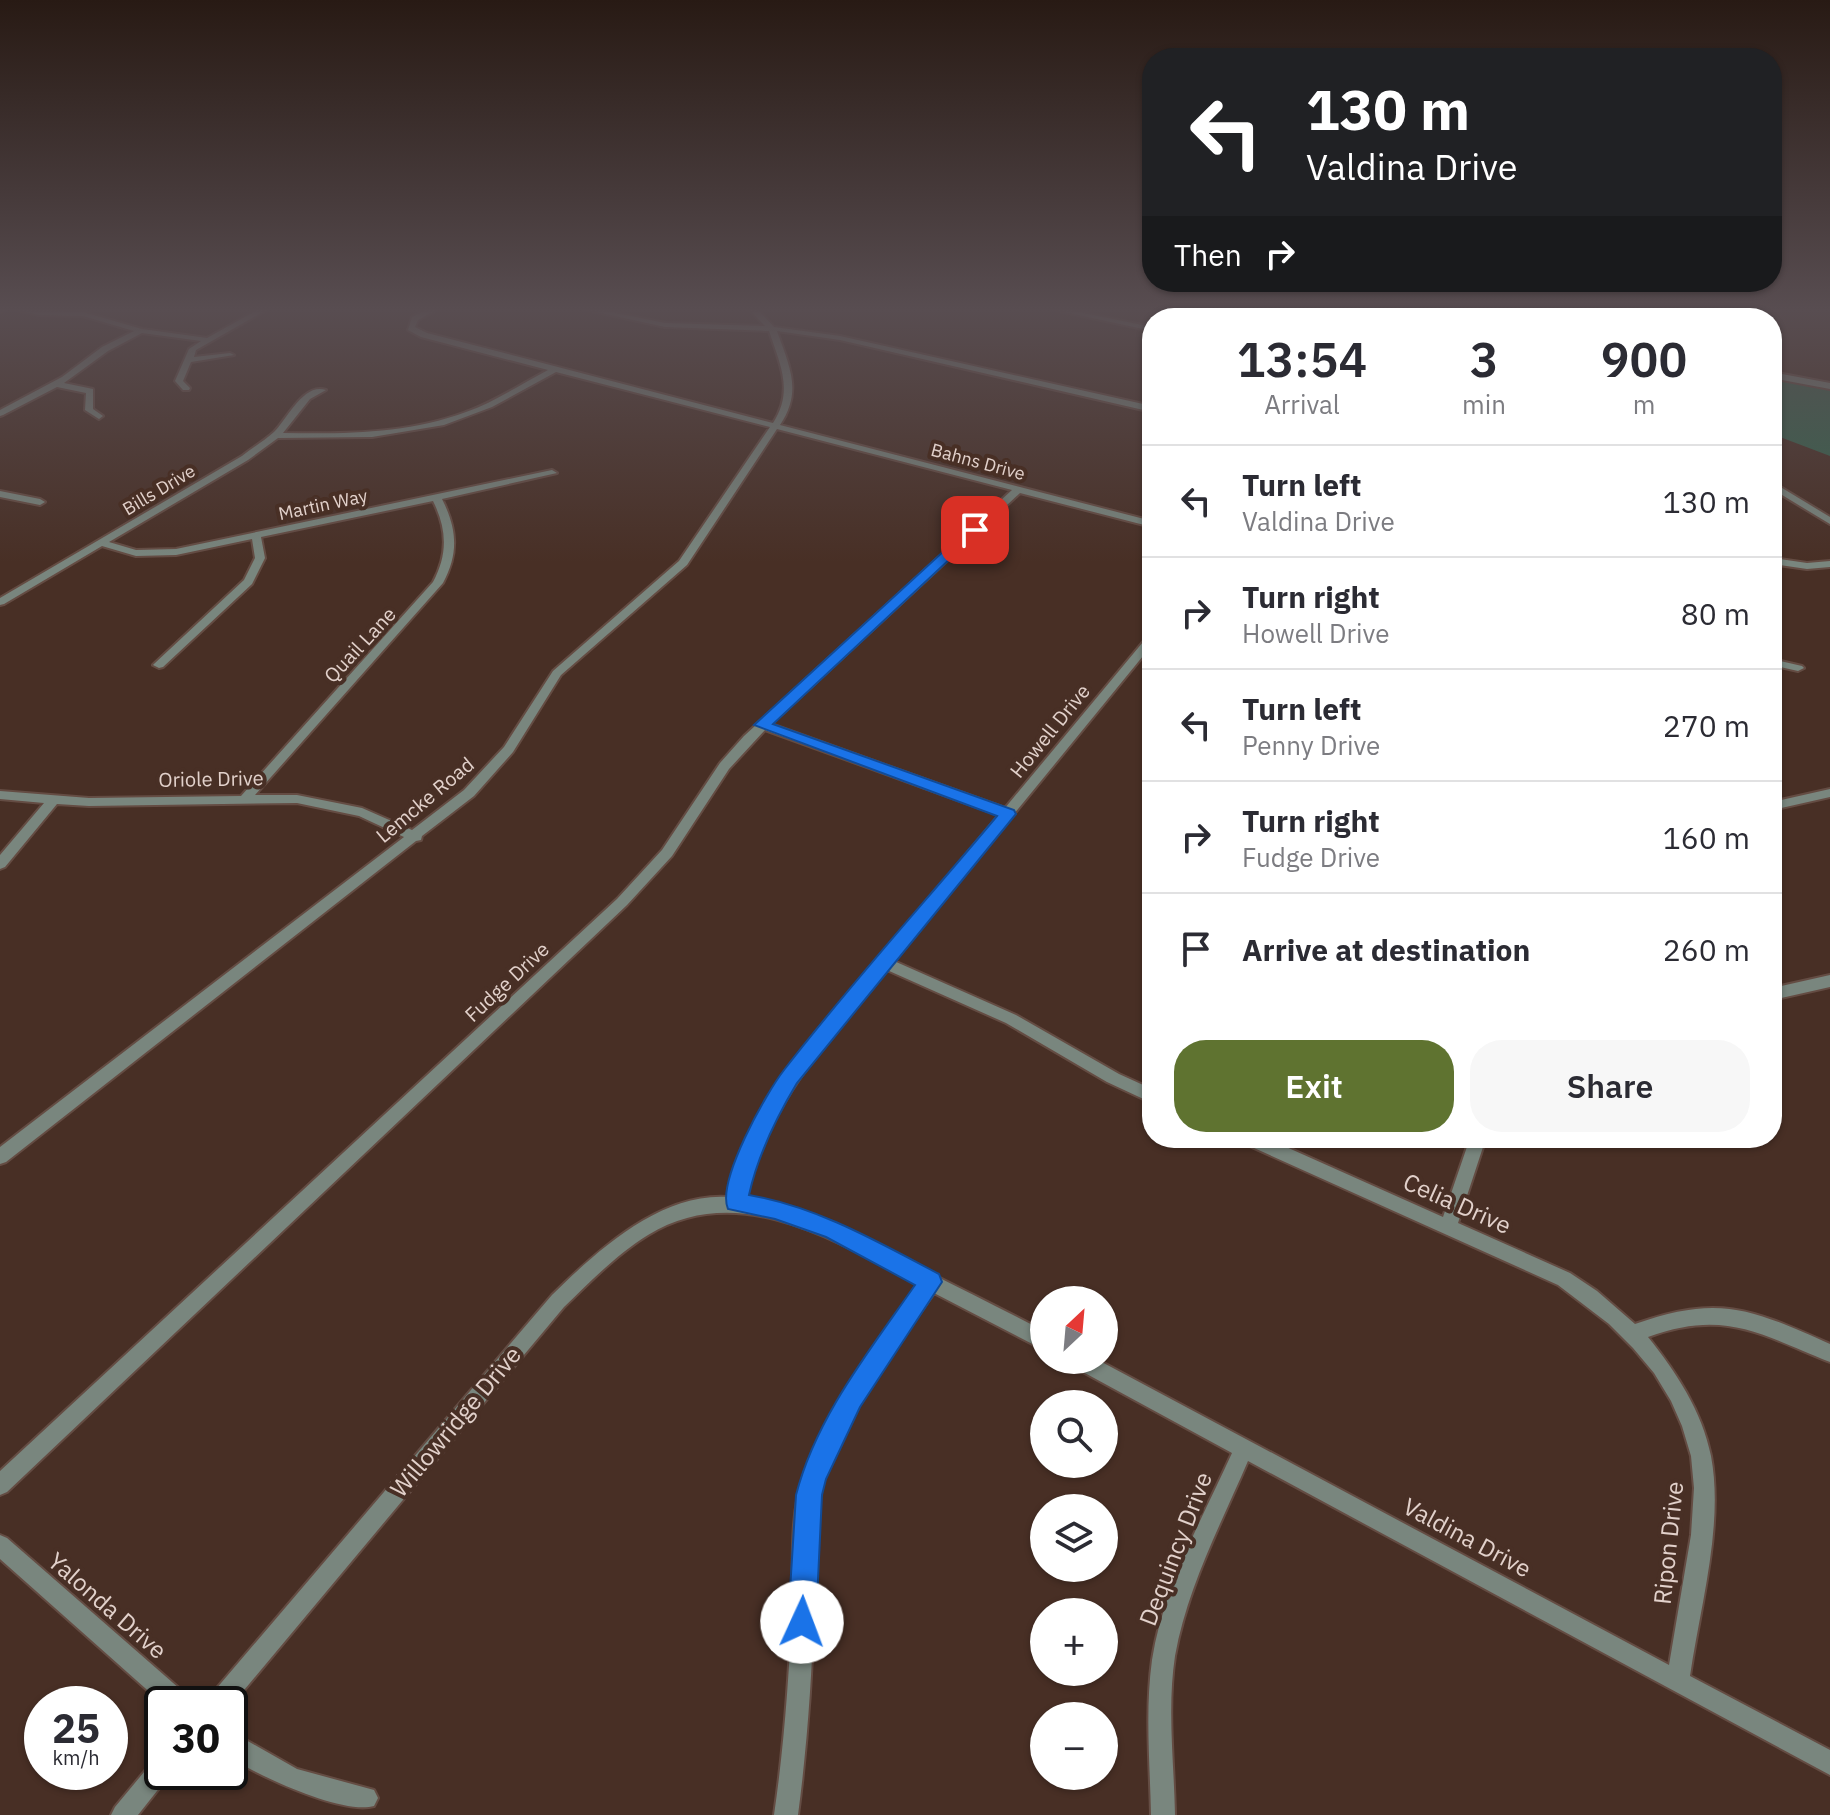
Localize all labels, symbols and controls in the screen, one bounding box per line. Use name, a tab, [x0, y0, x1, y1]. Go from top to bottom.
text: 130 m	[1306, 73, 1470, 145]
icon: left	[1174, 80, 1278, 184]
text: Valdina Drive	[1306, 143, 1517, 190]
icon: right	[1258, 232, 1302, 276]
text: Then	[1174, 235, 1242, 274]
text: 13:54	[1237, 328, 1367, 390]
text: 3	[1470, 328, 1498, 390]
text: 900	[1601, 328, 1687, 390]
text: Arrival	[1264, 387, 1340, 421]
text: min	[1462, 387, 1506, 421]
text: m	[1633, 387, 1655, 421]
street label: Bahns Drive	[928, 438, 1028, 485]
street label: Bills Drive	[118, 459, 199, 520]
text: Turn left	[1242, 465, 1361, 504]
icon: left	[1174, 479, 1218, 523]
text: 130 m	[1663, 482, 1750, 521]
street label: Martin Way	[276, 484, 370, 525]
pin	[941, 496, 1009, 564]
text: Valdina Drive	[1242, 504, 1395, 538]
icon: arrive	[953, 508, 997, 552]
text: Turn right	[1242, 577, 1380, 616]
icon: right	[1174, 591, 1218, 635]
text: 80 m	[1681, 594, 1750, 633]
street label: Quail Lane	[318, 601, 402, 688]
text: Howell Drive	[1242, 616, 1389, 650]
street label: Howell Drive	[1003, 678, 1096, 783]
text: Turn left	[1242, 689, 1361, 728]
icon: left	[1174, 703, 1218, 747]
text: 270 m	[1663, 706, 1750, 745]
text: Penny Drive	[1242, 728, 1380, 762]
street label: Lemcke Road	[370, 751, 479, 849]
street label: Oriole Drive	[158, 764, 264, 793]
text: Turn right	[1242, 801, 1380, 840]
icon: right	[1174, 815, 1218, 859]
text: 160 m	[1663, 818, 1750, 857]
text: Fudge Drive	[1242, 840, 1380, 874]
icon: arrive	[1174, 927, 1218, 971]
text: Arrive at destination	[1242, 930, 1530, 969]
text: 260 m	[1663, 930, 1750, 969]
street label: Fudge Drive	[459, 936, 555, 1028]
button: Exit	[1174, 1040, 1454, 1132]
button: Share	[1470, 1040, 1750, 1132]
street label: Celia Drive	[1398, 1165, 1516, 1241]
north arrow	[1030, 1286, 1118, 1374]
map controls	[1030, 1286, 1118, 1790]
street label: Willowridge Drive	[383, 1339, 528, 1504]
button: search	[1030, 1390, 1118, 1478]
street label: Dequincy Drive	[1131, 1467, 1219, 1630]
street label: Ripon Drive	[1646, 1480, 1690, 1606]
street label: Valdina Drive	[1398, 1490, 1537, 1584]
button: layers	[1030, 1494, 1118, 1582]
street label: Yalonda Drive	[41, 1545, 174, 1666]
position arrow	[760, 1580, 844, 1664]
button: +	[1030, 1598, 1118, 1686]
speed limit sign: 30	[144, 1686, 248, 1790]
text: 25	[52, 1702, 100, 1754]
button: −	[1030, 1702, 1118, 1790]
text: km/h	[52, 1744, 100, 1771]

